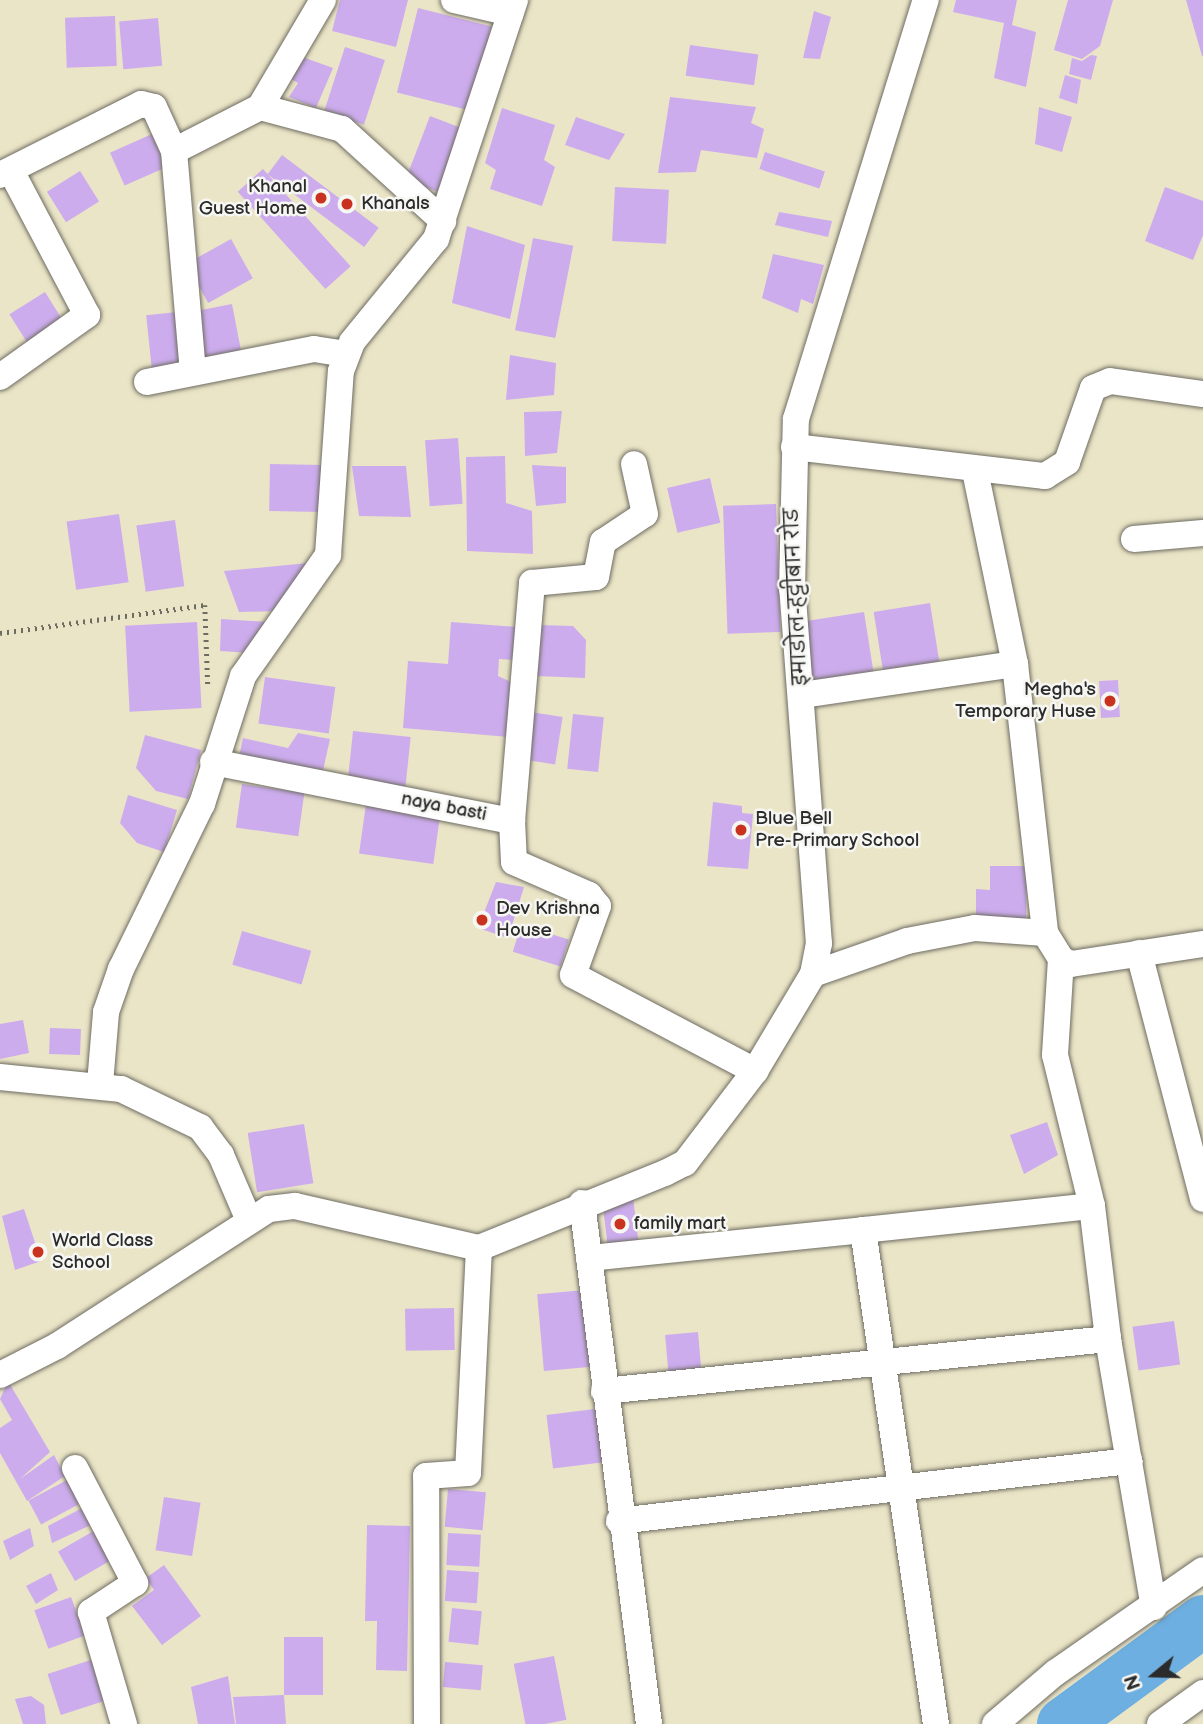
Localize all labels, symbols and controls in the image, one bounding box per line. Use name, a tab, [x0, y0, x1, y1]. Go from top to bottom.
place label: Khanal Guest Home	[199, 176, 307, 220]
marker: Khanal Guest Home	[313, 190, 329, 206]
place label: Khanals	[361, 193, 430, 215]
marker: Khanals	[339, 196, 355, 212]
street label: इमाडोल-हट्टीबान रोड	[781, 508, 813, 686]
place label: Megha's Temporary Huse	[954, 679, 1096, 723]
marker: Megha's Temporary Huse	[1102, 693, 1118, 709]
street label: naya basti	[399, 788, 489, 826]
place label: Blue Bell Pre-Primary School	[755, 808, 921, 852]
marker: Blue Bell Pre-Primary School	[733, 822, 749, 838]
place label: Dev Krishna House	[496, 898, 600, 942]
marker: Dev Krishna House	[474, 912, 490, 928]
place label: family mart	[634, 1213, 727, 1235]
marker: family mart	[612, 1216, 628, 1232]
place label: World Class School	[52, 1230, 153, 1274]
marker: World Class School	[30, 1244, 46, 1260]
north arrow	[1119, 1640, 1189, 1710]
text: N	[1120, 1672, 1147, 1692]

